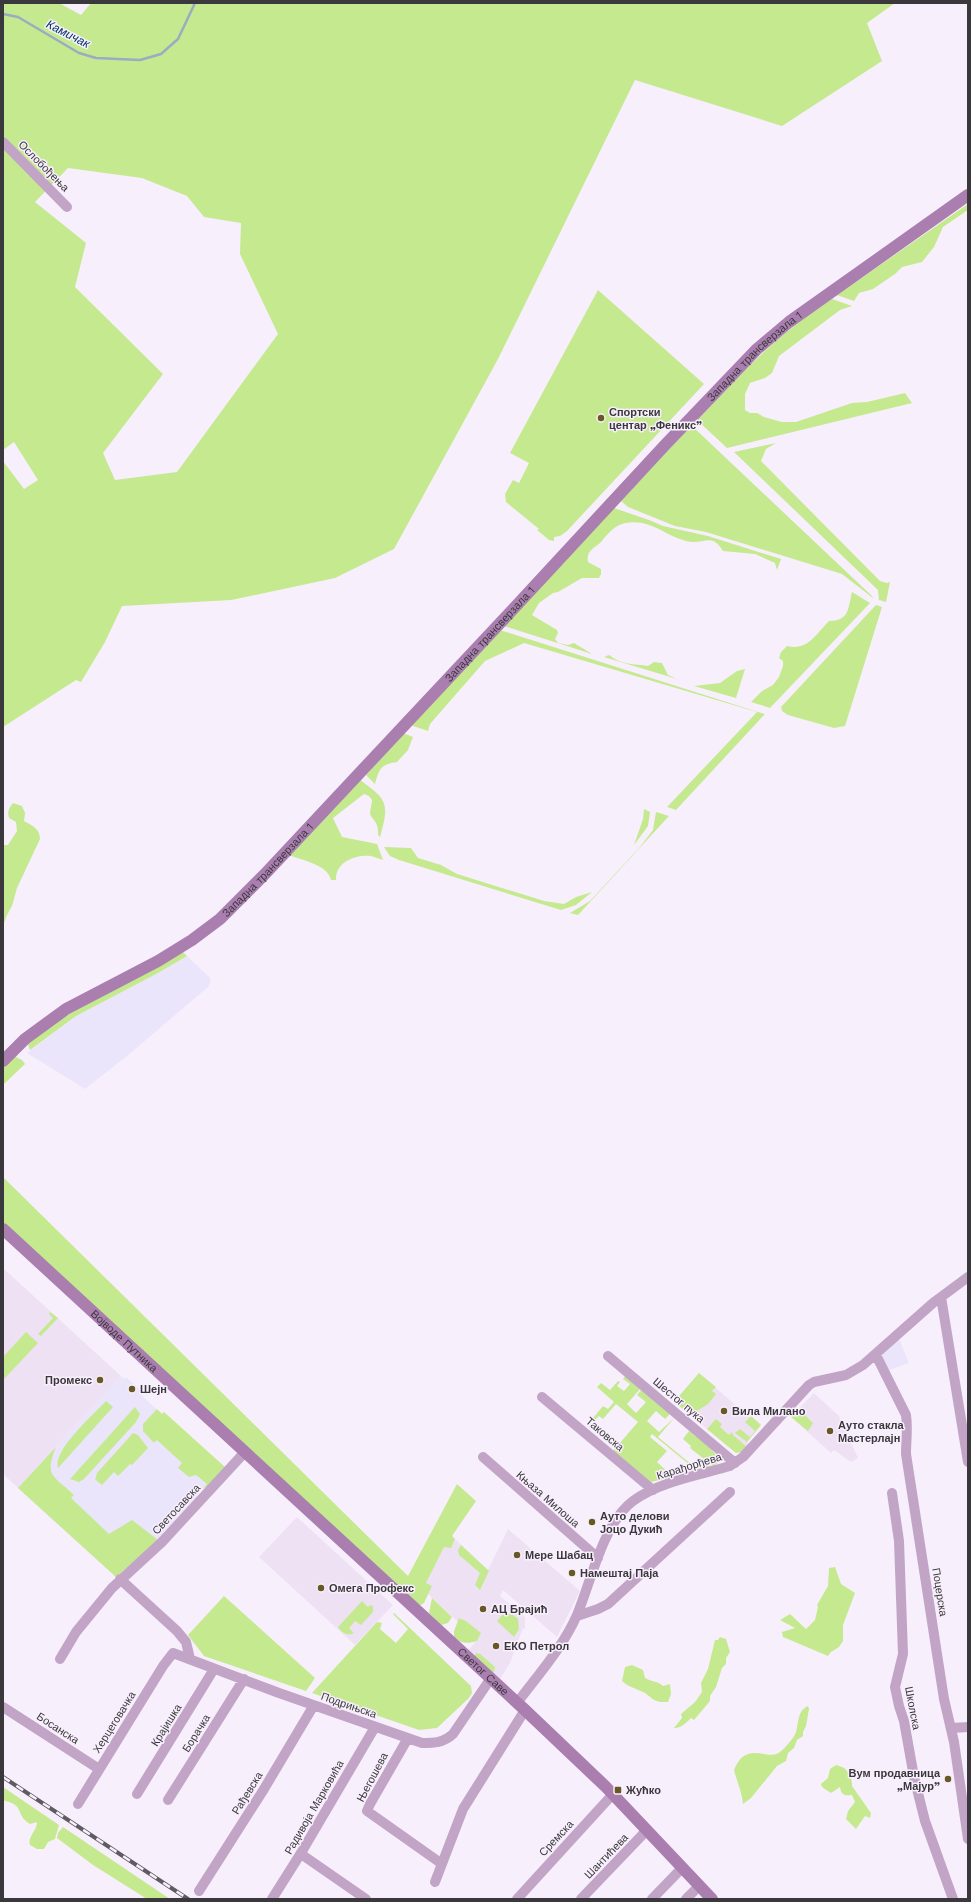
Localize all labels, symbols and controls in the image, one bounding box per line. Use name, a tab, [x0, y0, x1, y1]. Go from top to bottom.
water label: Камичак	[44, 17, 93, 52]
street label: Ослобођења	[16, 138, 72, 195]
street label: Западна трансверзала 1	[705, 309, 805, 404]
place label: Спортски центар „Феникс”	[609, 406, 702, 432]
marker: Спортски центар „Феникс”	[596, 413, 606, 423]
street label: Западна трансверзала 1	[442, 584, 538, 685]
street label: Западна трансверзала 1	[220, 821, 316, 920]
street label: Војводе Путника	[88, 1307, 161, 1376]
place label: Промекс	[45, 1374, 92, 1387]
marker: Промекс	[95, 1375, 105, 1385]
street label: Шестог пука	[650, 1375, 708, 1426]
place label: Шејн	[140, 1383, 167, 1396]
marker: Шејн	[127, 1384, 137, 1394]
place label: Вила Милано	[732, 1405, 806, 1418]
marker: Вила Милано	[719, 1406, 729, 1416]
street label: Таковска	[583, 1415, 627, 1455]
place label: Ауто стакла Мастерлајн	[838, 1419, 905, 1445]
marker: Ауто стакла Мастерлајн	[825, 1426, 835, 1436]
street label: Карађорђева	[655, 1450, 724, 1483]
street label: Књаза Милоша	[514, 1469, 582, 1531]
street label: Светосавска	[150, 1481, 204, 1537]
place label: Ауто делови Јоцо Дукић	[600, 1510, 670, 1536]
marker: Ауто делови Јоцо Дукић	[587, 1517, 597, 1527]
place label: Мере Шабац	[525, 1549, 593, 1562]
marker: Мере Шабац	[512, 1550, 522, 1560]
place label: Намештај Паја	[580, 1567, 659, 1580]
street label: Поцерска	[929, 1567, 950, 1618]
marker: Намештај Паја	[567, 1568, 577, 1578]
place label: Омега Профекс	[329, 1582, 414, 1595]
marker: Омега Профекс	[316, 1583, 326, 1593]
place label: АЦ Брајић	[491, 1603, 548, 1616]
marker: АЦ Брајић	[478, 1604, 488, 1614]
place label: ЕКО Петрол	[504, 1640, 569, 1653]
marker: ЕКО Петрол	[491, 1641, 501, 1651]
street label: Светог Саве	[455, 1645, 511, 1698]
street label: Школска	[902, 1685, 923, 1732]
street label: Херцеговачка	[90, 1688, 139, 1756]
street label: Подрињска	[319, 1690, 379, 1721]
street label: Крајишка	[148, 1701, 185, 1749]
street label: Босанска	[34, 1710, 82, 1747]
street label: Борачка	[180, 1711, 214, 1755]
street label: Његошева	[354, 1750, 391, 1804]
street label: Радивоја Марковића	[282, 1757, 347, 1857]
place label: Вум продавница „Мајур”	[849, 1767, 941, 1793]
street label: Рађевска	[229, 1769, 266, 1817]
marker: Вум продавница „Мајур”	[943, 1774, 953, 1784]
place label: Жућко	[625, 1784, 661, 1797]
marker: Жућко	[613, 1785, 623, 1795]
street label: Сремска	[536, 1817, 577, 1859]
street label: Шантићева	[582, 1831, 632, 1882]

